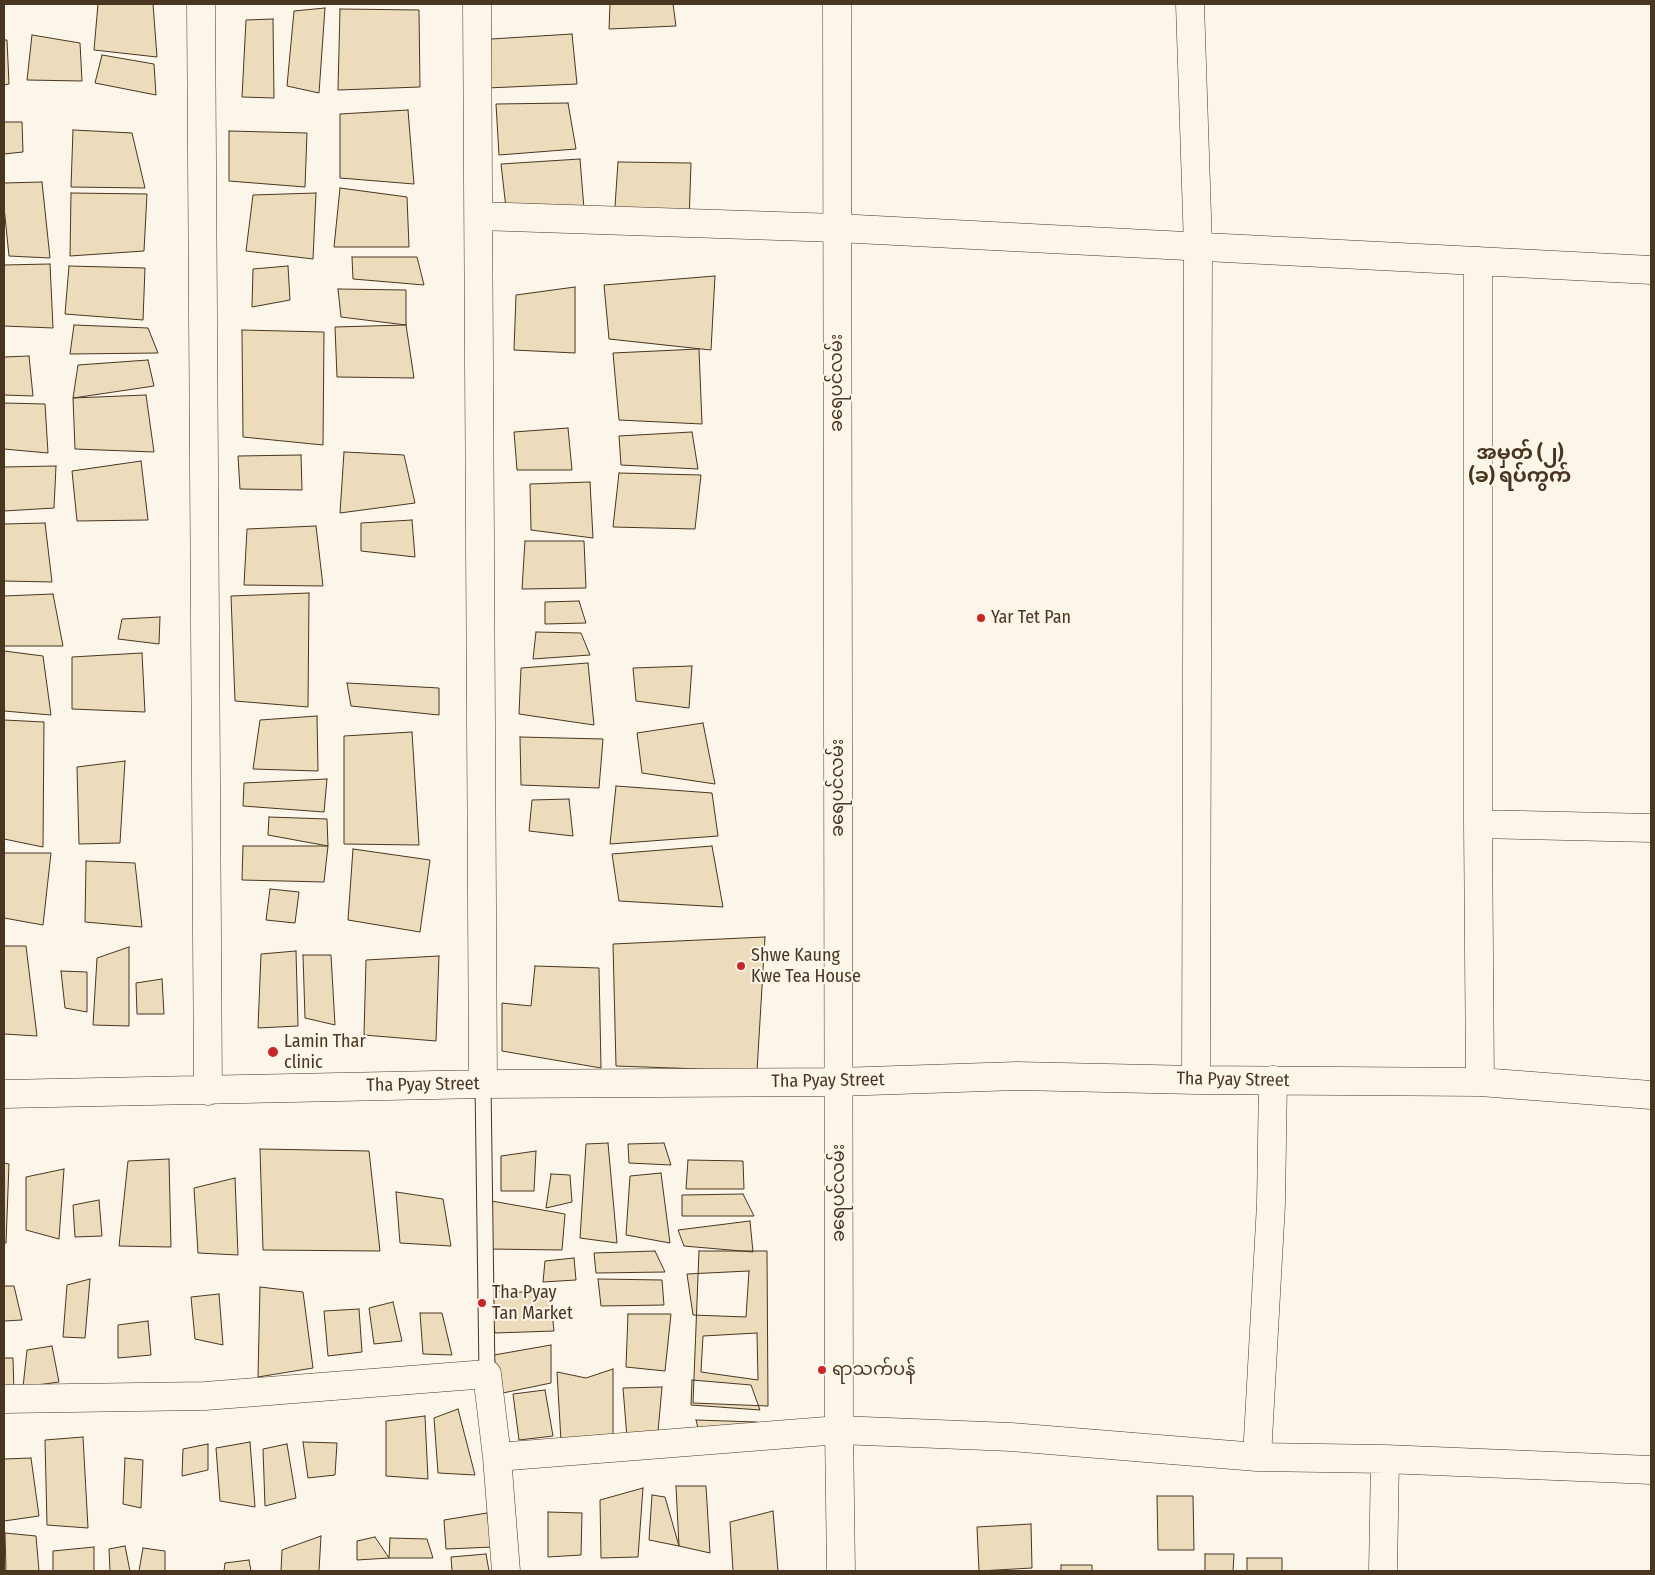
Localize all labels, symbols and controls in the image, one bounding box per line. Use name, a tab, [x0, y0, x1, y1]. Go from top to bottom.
street label: ခရေပင်လမ်း	[826, 334, 848, 432]
district label: အမှတ် (၂) (ခ) ရပ်ကွက်	[1469, 441, 1571, 488]
place label: Yar Tet Pan	[991, 607, 1071, 629]
marker: Yar Tet Pan	[975, 612, 987, 624]
street label: ခရေပင်လမ်း	[827, 739, 849, 837]
place label: Shwe Kaung Kwe Tea House	[751, 945, 861, 988]
marker: Shwe Kaung Kwe Tea House	[735, 960, 747, 972]
place label: Lamin Thar clinic	[284, 1031, 366, 1074]
marker: Lamin Thar clinic	[266, 1045, 280, 1059]
street label: Tha Pyay Street	[1176, 1068, 1290, 1092]
street label: Tha Pyay Street	[771, 1069, 885, 1093]
street label: Tha Pyay Street	[366, 1073, 480, 1097]
street label: ခရေပင်လမ်း	[828, 1144, 850, 1242]
place label: Tha Pyay Tan Market	[492, 1282, 573, 1325]
marker: Tha Pyay Tan Market	[476, 1297, 488, 1309]
place label: ရာသက်ပန်	[832, 1359, 916, 1381]
marker: ရာသက်ပန်	[816, 1364, 828, 1376]

